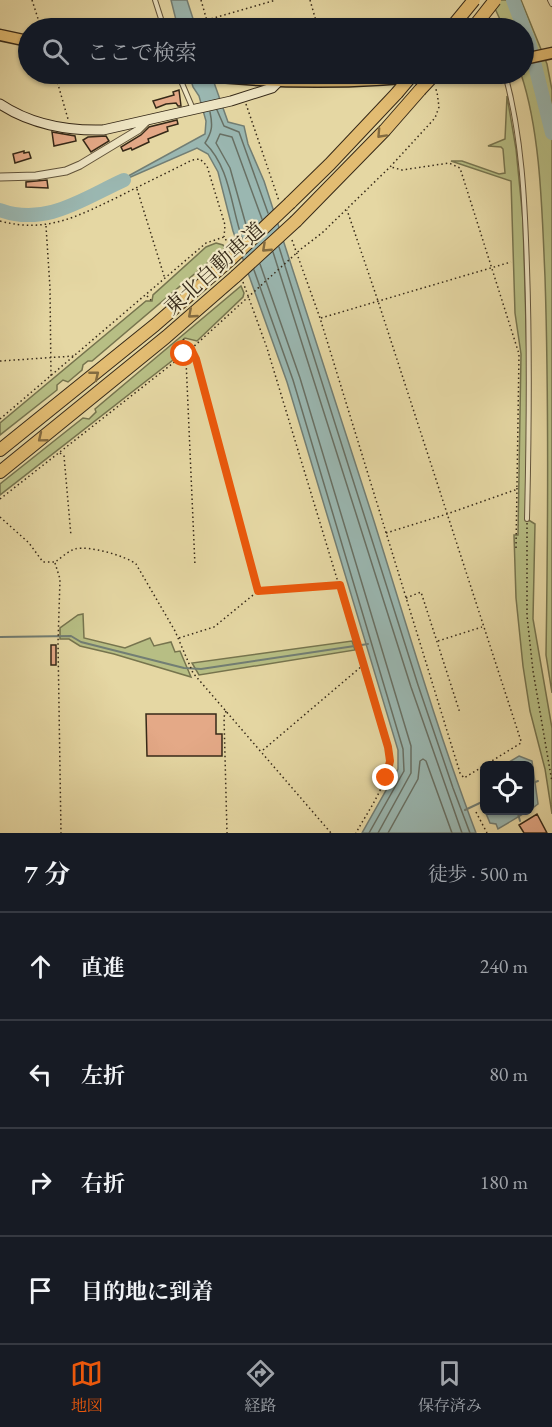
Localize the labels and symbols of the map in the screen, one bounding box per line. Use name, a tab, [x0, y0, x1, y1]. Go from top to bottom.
one-way arrow	[378, 126, 389, 137]
street label: 東北自動車道	[158, 216, 270, 320]
one-way arrow	[262, 241, 273, 252]
one-way arrow	[188, 307, 199, 318]
route start	[170, 340, 196, 366]
one-way arrow	[88, 371, 99, 382]
one-way arrow	[38, 431, 49, 442]
route end	[372, 764, 398, 790]

